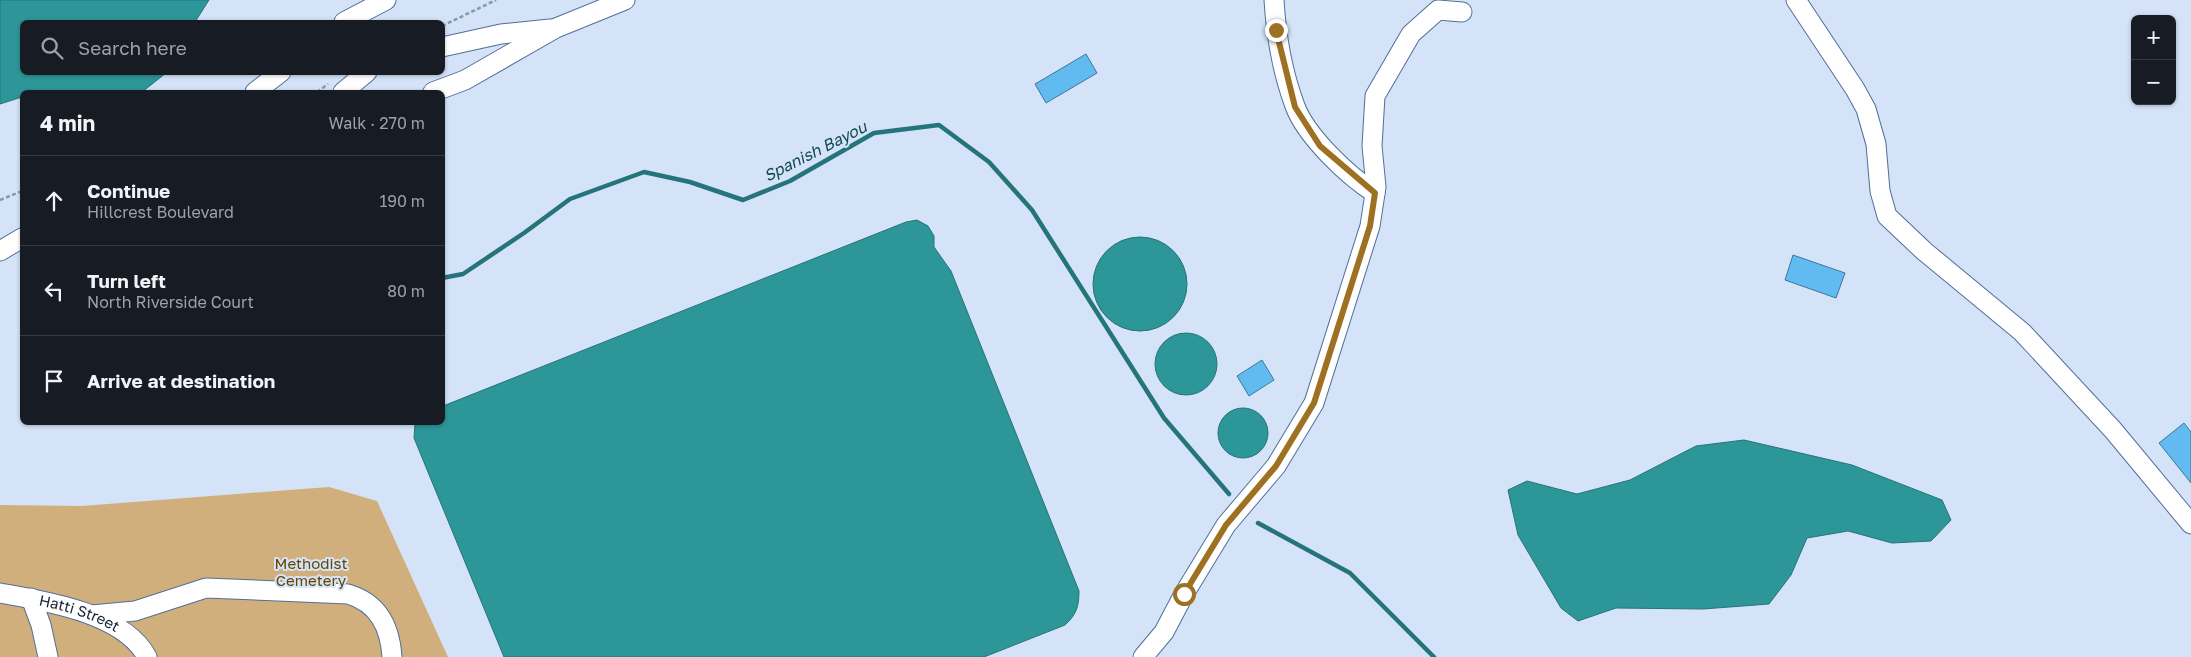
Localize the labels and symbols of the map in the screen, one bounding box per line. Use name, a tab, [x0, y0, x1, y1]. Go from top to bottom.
route end	[1265, 19, 1288, 42]
water label: Spanish Bayou	[760, 116, 871, 186]
park label: Methodist Cemetery	[274, 554, 348, 589]
route start	[1173, 583, 1196, 606]
street label: Hatti Street	[38, 591, 123, 635]

